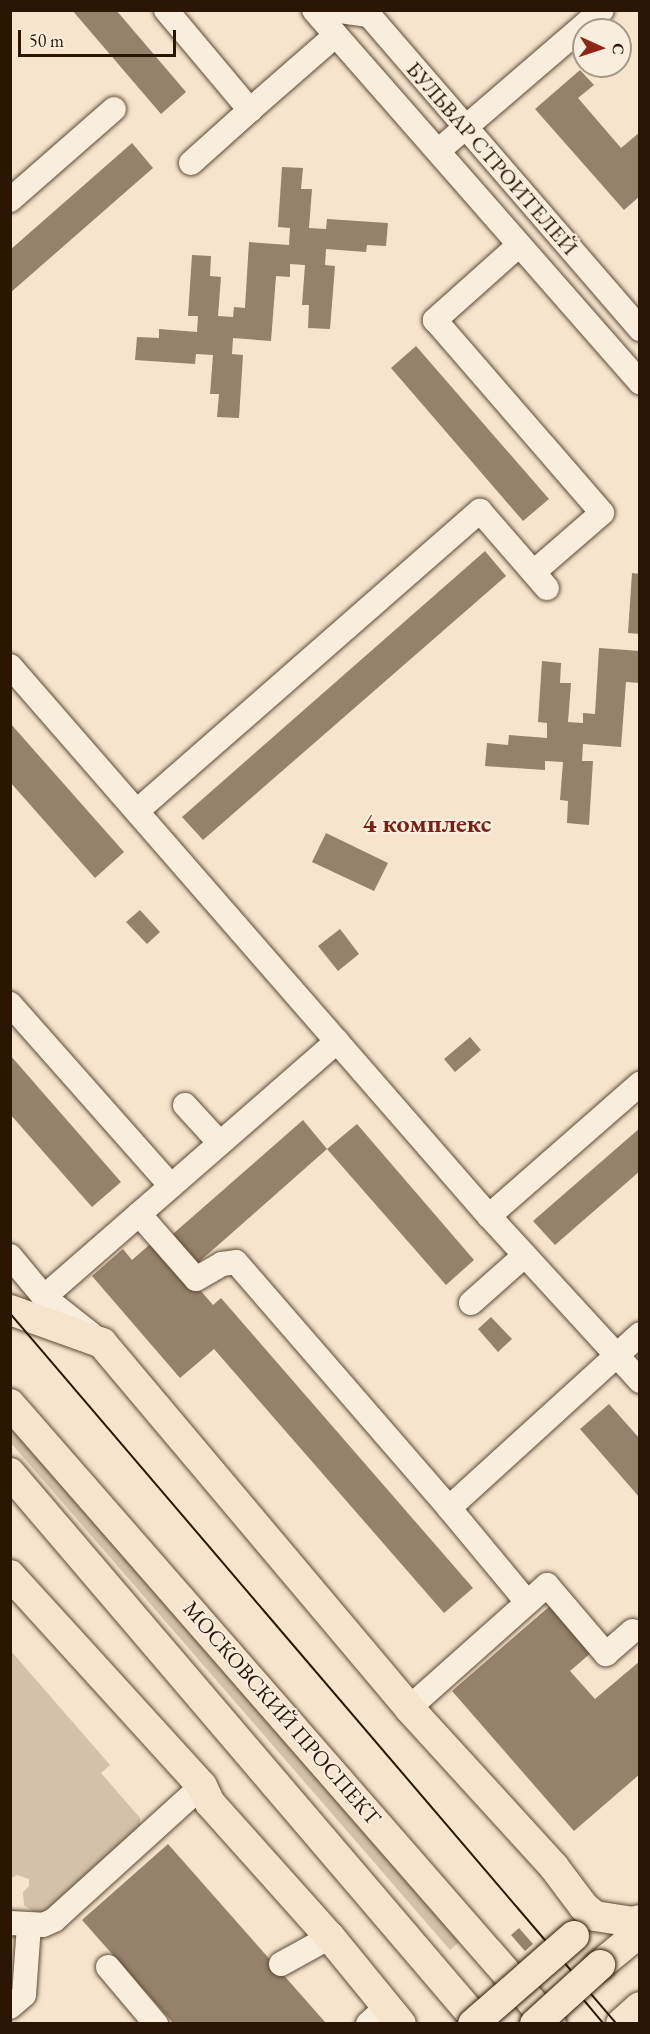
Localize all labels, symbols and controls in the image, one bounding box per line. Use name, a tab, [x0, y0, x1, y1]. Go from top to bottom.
scale bar	[21, 18, 178, 56]
north arrow	[572, 18, 632, 78]
text: 50 m	[29, 29, 64, 52]
text: С	[608, 43, 629, 55]
street label: БУЛЬВАР СТРОИТЕЛЕЙ	[401, 56, 583, 260]
district label: 4 комплекс	[363, 808, 491, 840]
street label: МОСКОВСКИЙ ПРОСПЕКТ	[178, 1596, 386, 1830]

